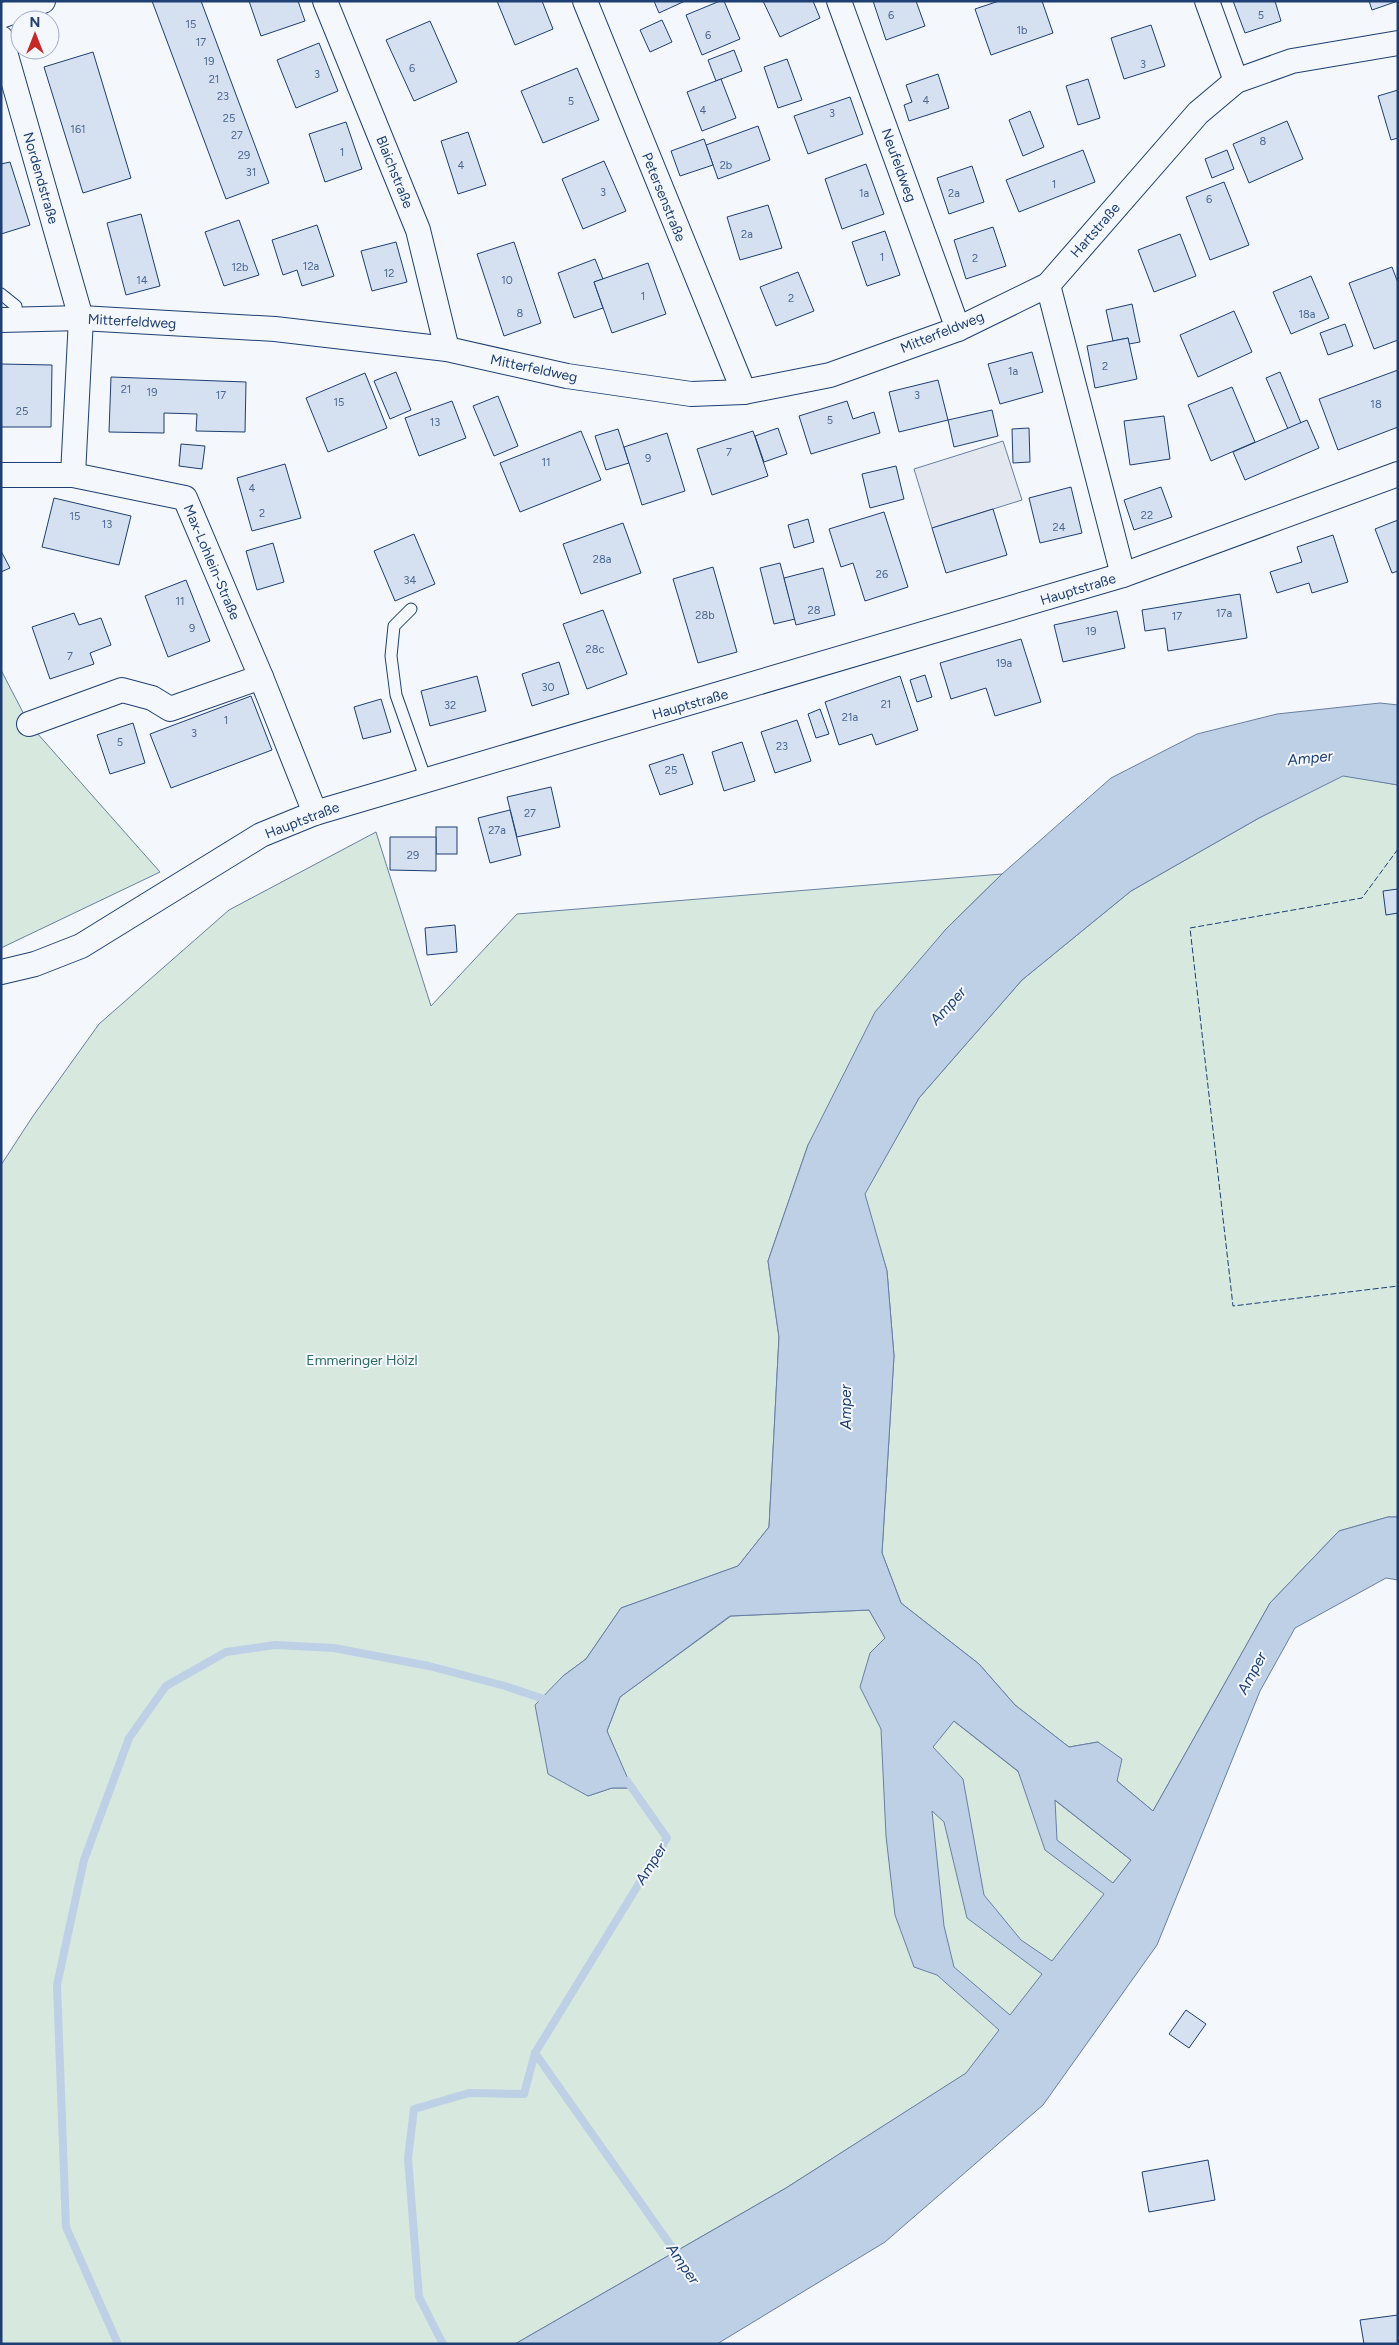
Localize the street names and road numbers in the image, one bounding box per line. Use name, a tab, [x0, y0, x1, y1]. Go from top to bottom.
street label: Neufeldweg	[877, 126, 920, 204]
street label: Nordendstraße	[19, 130, 62, 226]
street label: Blaichstraße	[372, 133, 417, 211]
street label: Petersenstraße	[638, 150, 689, 244]
street label: Hartstraße	[1067, 199, 1124, 261]
street label: Mitterfeldweg	[898, 308, 987, 357]
street label: Mitterfeldweg	[87, 311, 177, 332]
street label: Mitterfeldweg	[489, 351, 579, 386]
street label: Max-Lohlein-Straße	[180, 502, 244, 623]
street label: Hauptstraße	[1038, 570, 1118, 609]
street label: Hauptstraße	[650, 685, 730, 723]
street label: Hauptstraße	[263, 798, 342, 842]

